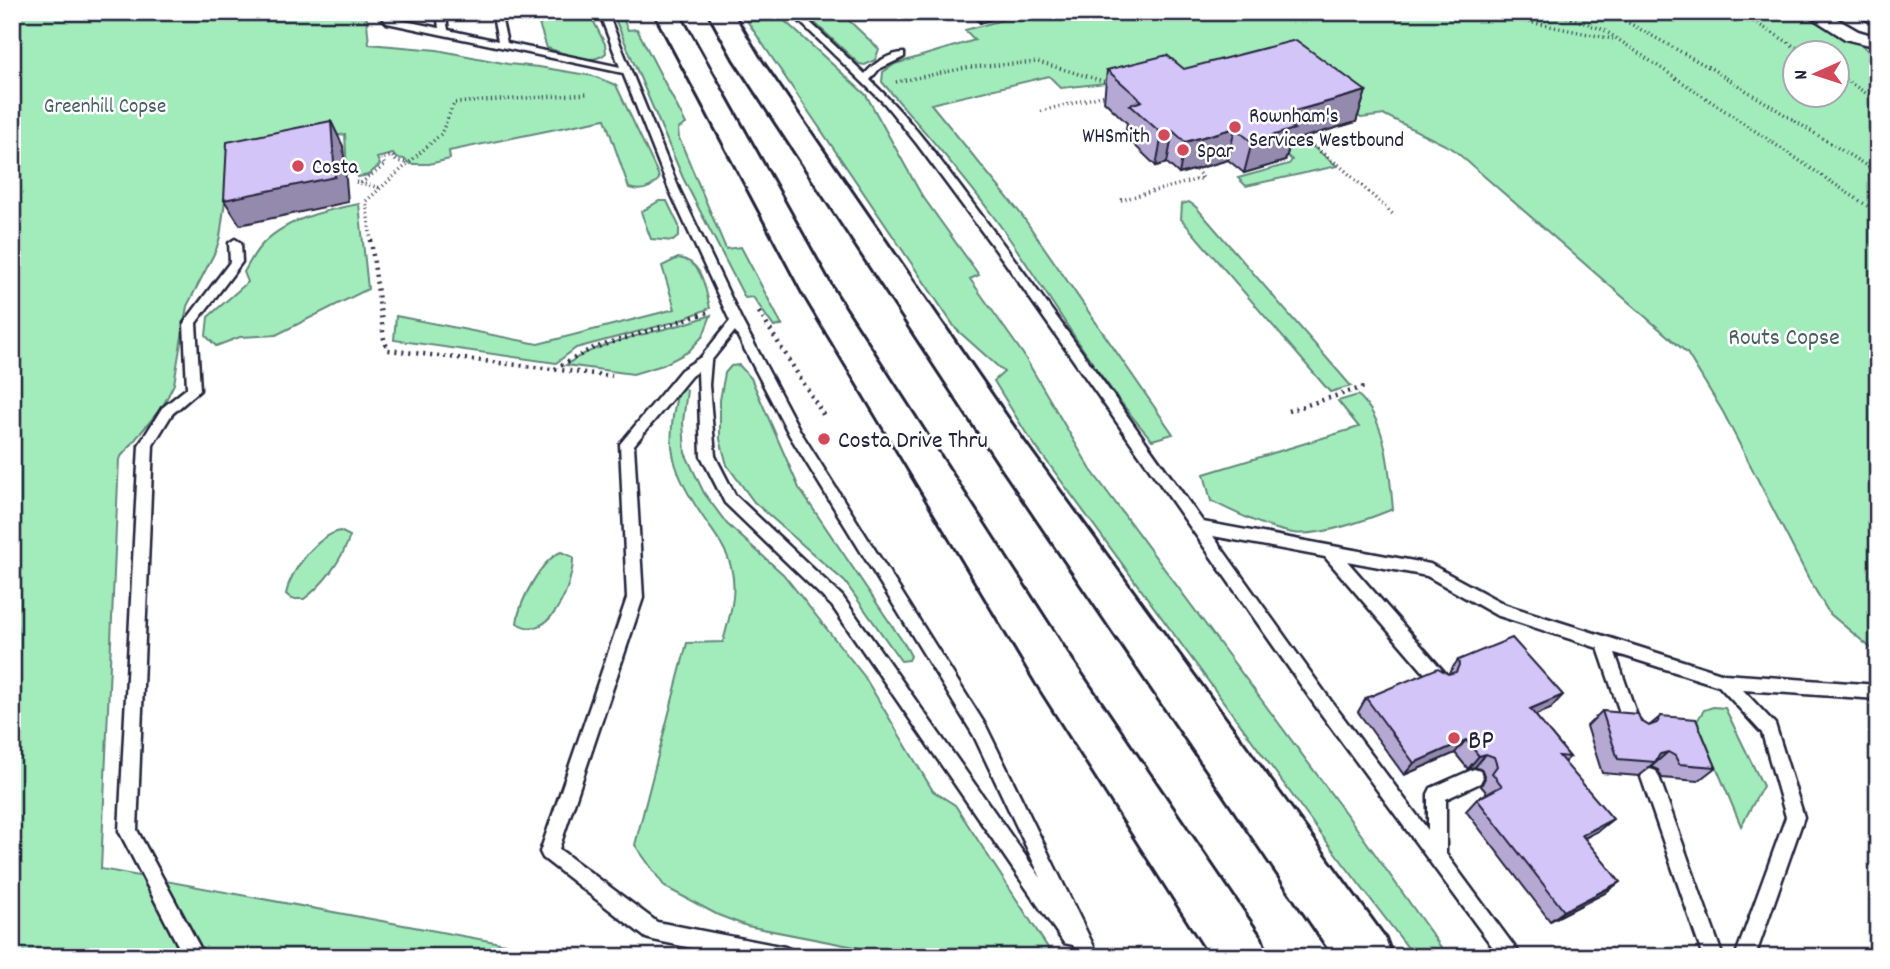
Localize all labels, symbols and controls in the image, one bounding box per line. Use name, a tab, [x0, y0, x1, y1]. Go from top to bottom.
north arrow	[1782, 38, 1852, 108]
text: N	[1789, 69, 1816, 80]
park label: Greenhill Copse	[44, 93, 166, 123]
place label: Rownham's Services Westbound	[1249, 103, 1404, 157]
marker: Rownham's Services Westbound	[1227, 119, 1243, 135]
place label: WHSmith	[1082, 123, 1150, 153]
marker: WHSmith	[1156, 127, 1172, 143]
place label: Spar	[1197, 138, 1234, 168]
marker: Spar	[1175, 142, 1191, 158]
place label: Costa	[312, 154, 359, 184]
marker: Costa	[290, 158, 306, 174]
park label: Routs Copse	[1728, 322, 1840, 356]
place label: Costa Drive Thru	[838, 425, 988, 459]
marker: Costa Drive Thru	[816, 431, 832, 447]
place label: BP	[1468, 723, 1494, 763]
marker: BP	[1446, 730, 1462, 746]

